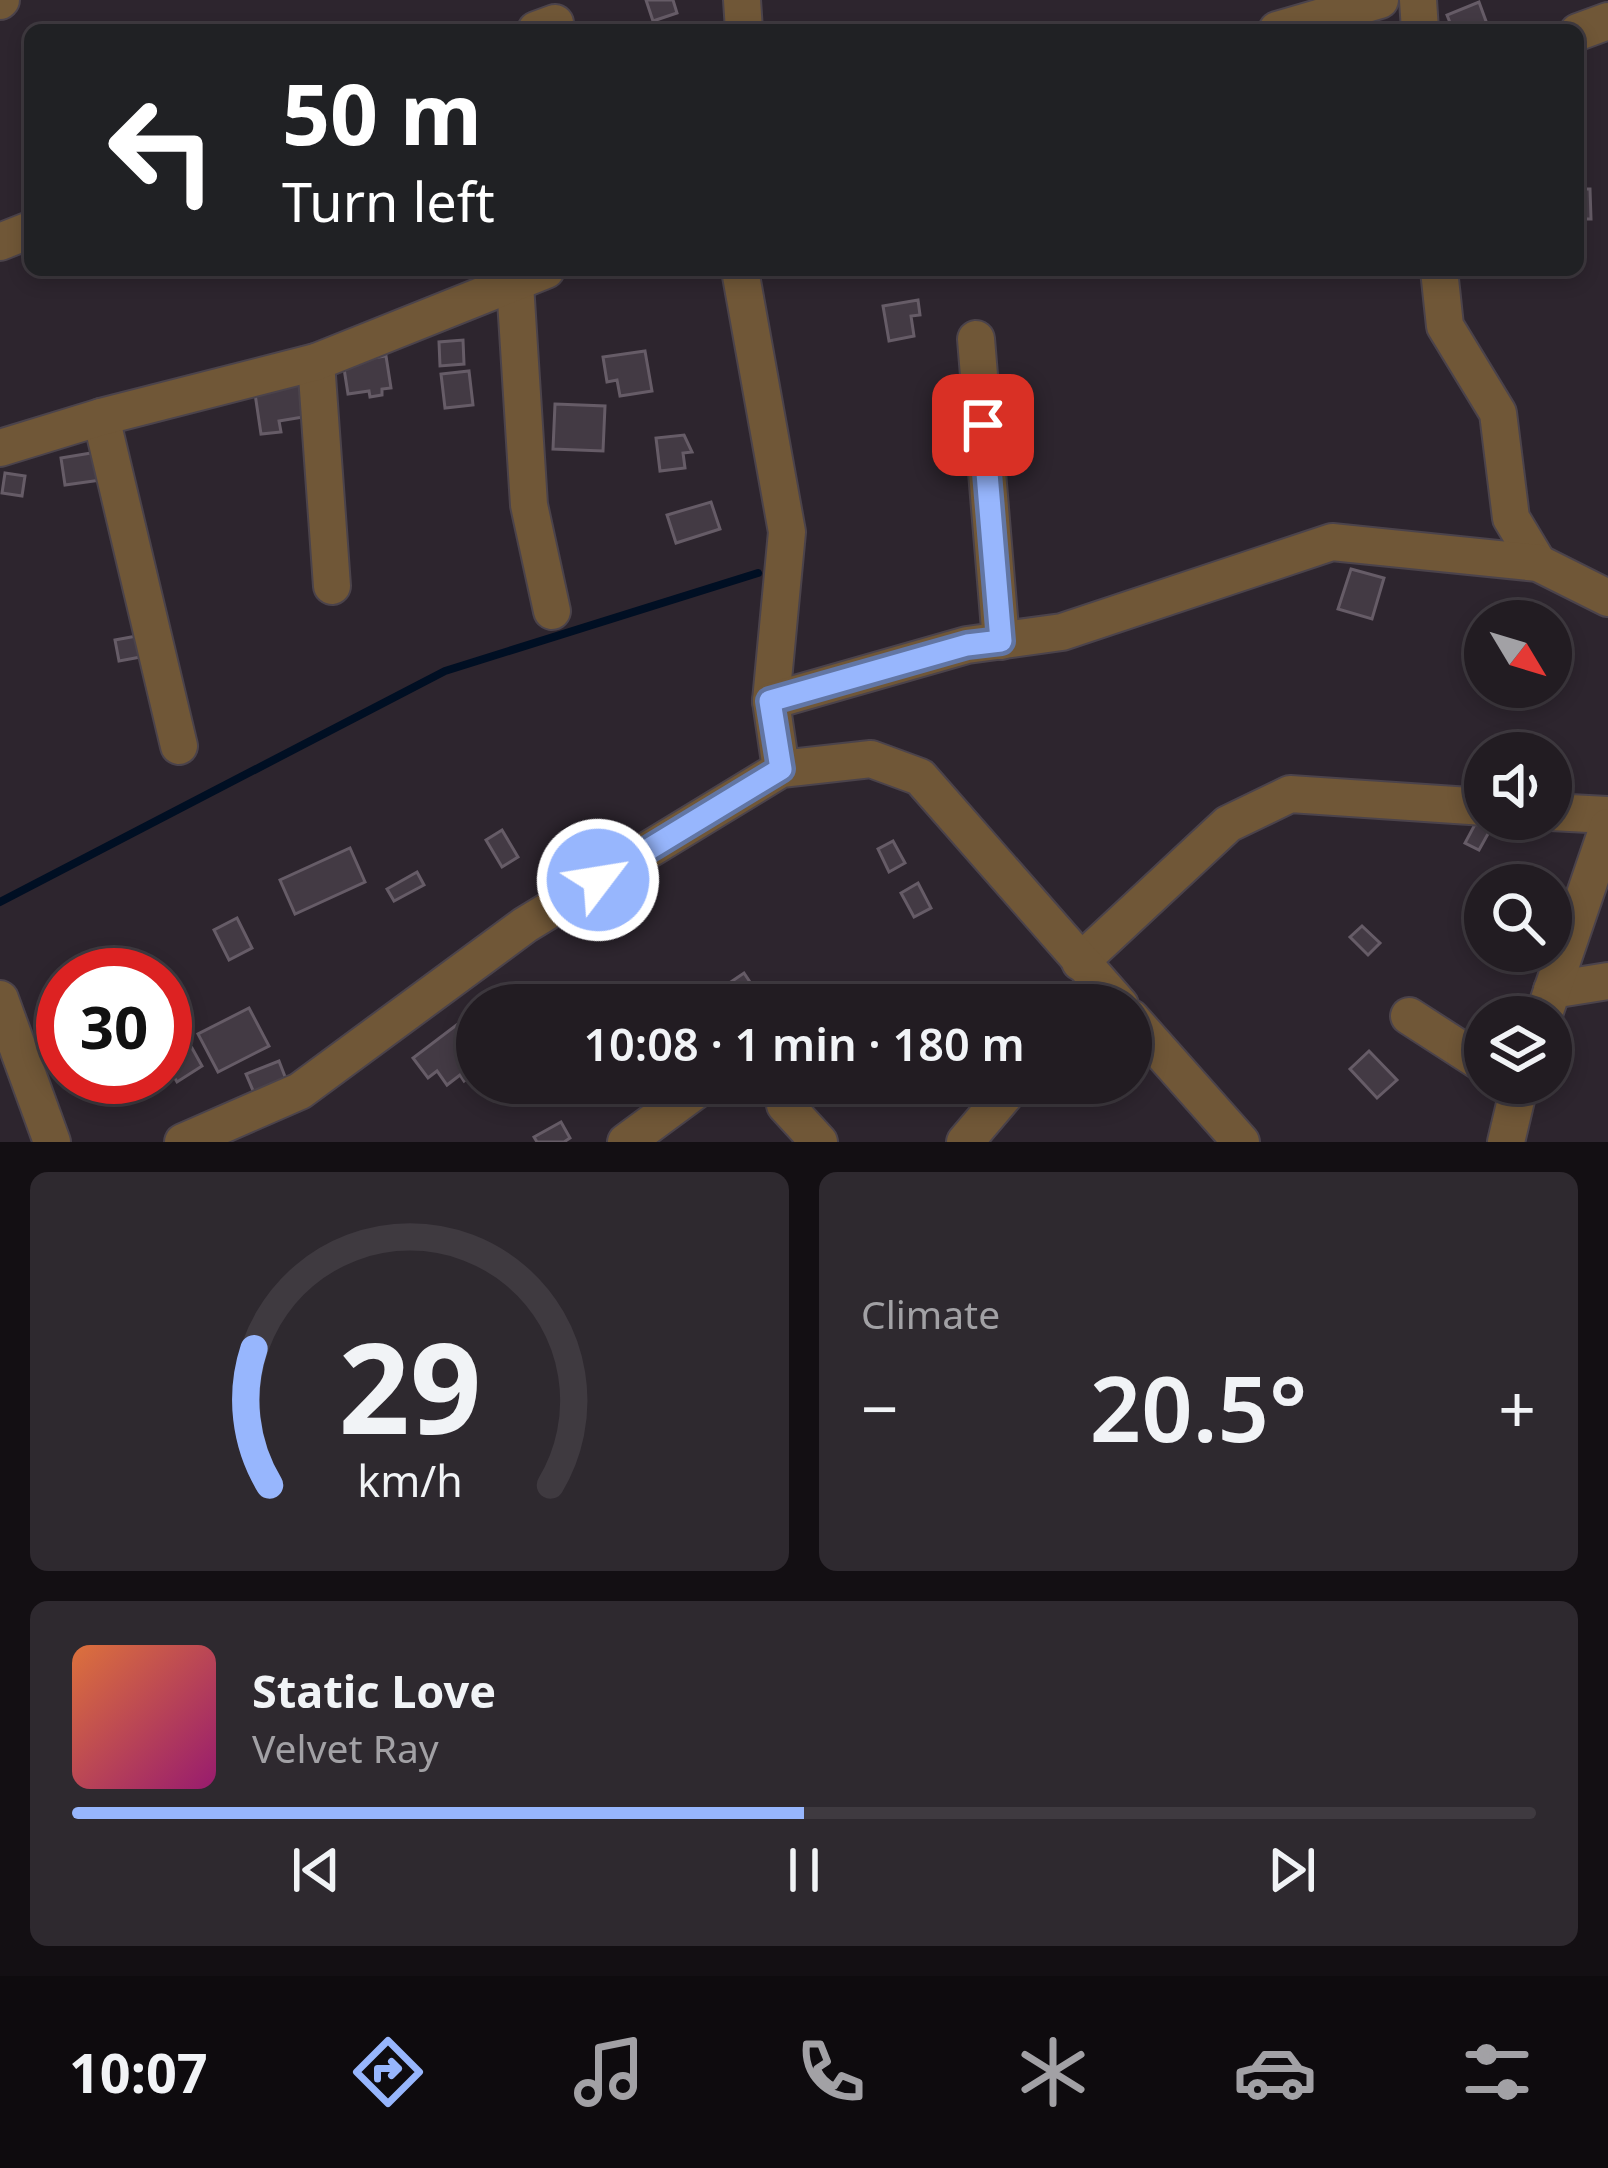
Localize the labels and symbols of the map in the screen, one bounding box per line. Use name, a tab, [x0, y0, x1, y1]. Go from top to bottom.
pin	[932, 374, 1034, 476]
north arrow	[1464, 600, 1572, 708]
position arrow	[535, 817, 661, 943]
speed limit sign: 30	[36, 948, 192, 1104]

